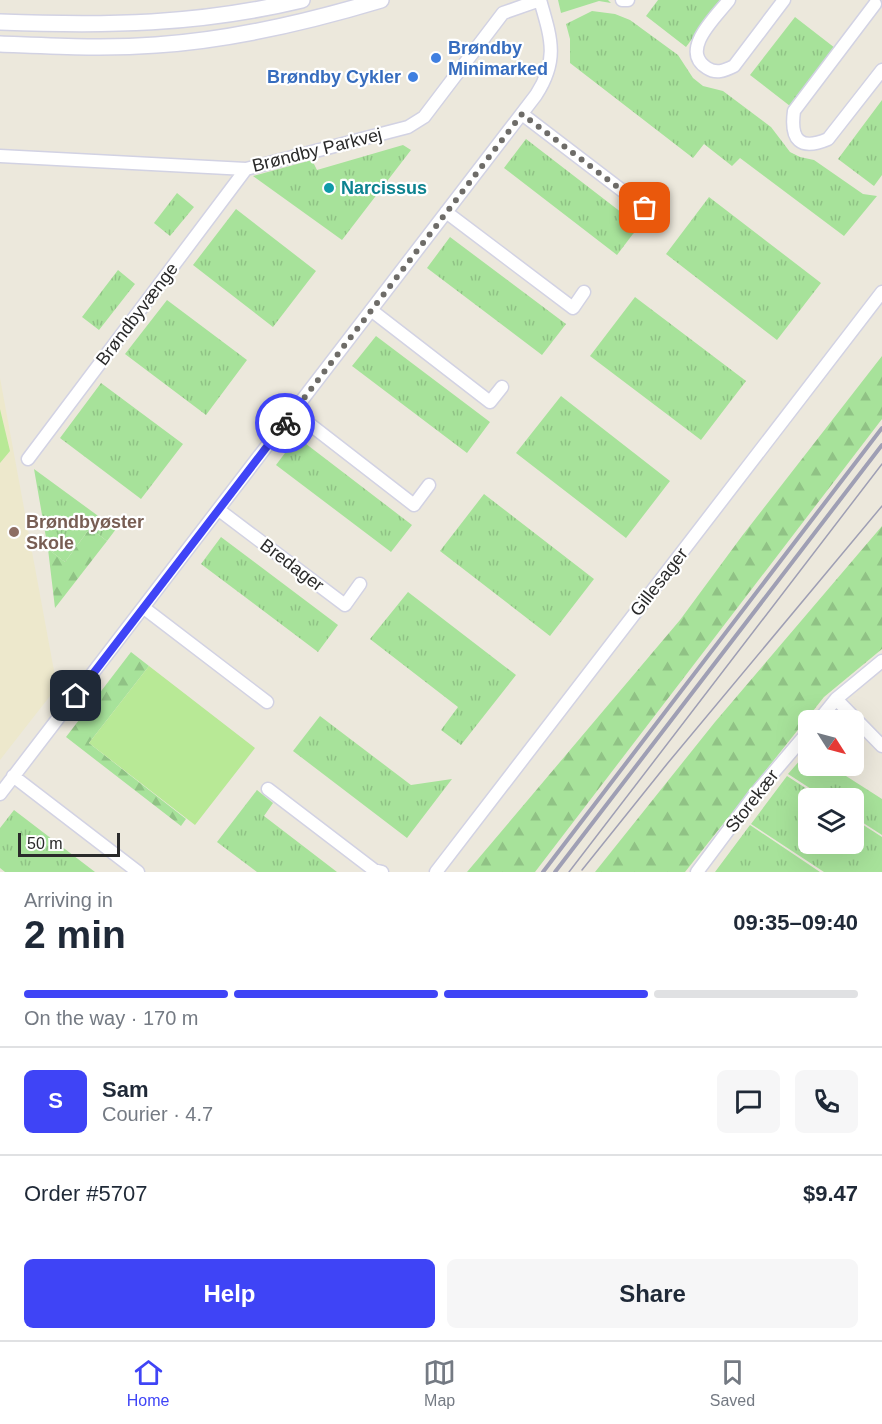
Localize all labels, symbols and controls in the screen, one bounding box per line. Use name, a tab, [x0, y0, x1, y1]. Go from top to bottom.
place label: Brøndby Minimarked	[448, 38, 548, 79]
marker: Brøndby Minimarked	[429, 51, 443, 65]
place label: Brøndby Cykler	[267, 67, 401, 87]
marker: Brøndby Cykler	[406, 70, 420, 84]
street label: Brøndby Parkvej	[250, 124, 384, 176]
place label: Narcissus	[341, 178, 427, 198]
marker: Narcissus	[322, 181, 336, 195]
pin	[619, 182, 670, 233]
icon: bag	[628, 191, 661, 224]
street label: Brøndbyvænge	[92, 259, 182, 369]
courier	[255, 393, 315, 453]
icon: bike	[269, 407, 302, 440]
place label: Brøndbyøster Skole	[26, 512, 144, 553]
marker: Brøndbyøster Skole	[7, 525, 21, 539]
street label: Bredager	[256, 535, 328, 595]
street label: Gillesager	[626, 544, 692, 620]
pin	[50, 670, 101, 721]
icon: home	[59, 679, 92, 712]
north arrow	[798, 710, 864, 776]
map controls	[798, 710, 864, 854]
street label: Storekær	[721, 766, 783, 836]
button: layers	[798, 788, 864, 854]
scale bar	[18, 830, 120, 858]
text: 50 m	[27, 835, 63, 852]
text: Arriving in	[24, 889, 113, 911]
text: 09:35–09:40	[733, 910, 858, 935]
text: 2 min	[24, 913, 126, 956]
text: On the way · 170 m	[24, 1007, 199, 1029]
button: chat	[717, 1070, 780, 1133]
button: phone	[795, 1070, 858, 1133]
text: Sam	[102, 1077, 148, 1102]
text: S	[48, 1088, 63, 1113]
text: Courier · 4.7	[102, 1103, 213, 1125]
text: Order #5707	[24, 1181, 148, 1206]
text: $9.47	[803, 1181, 858, 1206]
button: Help	[24, 1259, 435, 1328]
button: Share	[447, 1259, 858, 1328]
tab: Home	[127, 1356, 170, 1410]
tab: Map	[423, 1356, 456, 1410]
tab: Saved	[710, 1356, 755, 1410]

